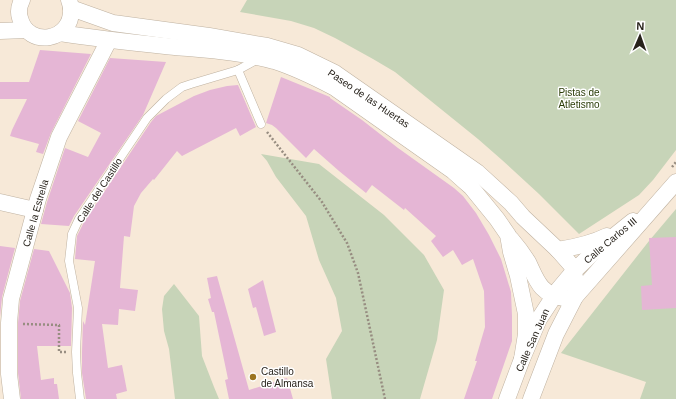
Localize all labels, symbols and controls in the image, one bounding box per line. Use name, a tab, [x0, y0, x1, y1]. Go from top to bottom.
north arrow	[620, 16, 660, 56]
text: N	[636, 20, 645, 32]
street label: Paseo de las Huertas	[326, 67, 411, 130]
park label: Pistas de Atletismo	[558, 87, 600, 110]
street label: Calle del Castillo	[75, 156, 125, 225]
street label: Calle la Estrella	[21, 178, 50, 248]
street label: Calle Carlos III	[582, 215, 639, 266]
street label: Calle San Juan	[514, 307, 551, 373]
place label: Castillo de Almansa	[261, 366, 314, 389]
marker: Castillo de Almansa	[248, 372, 258, 382]

